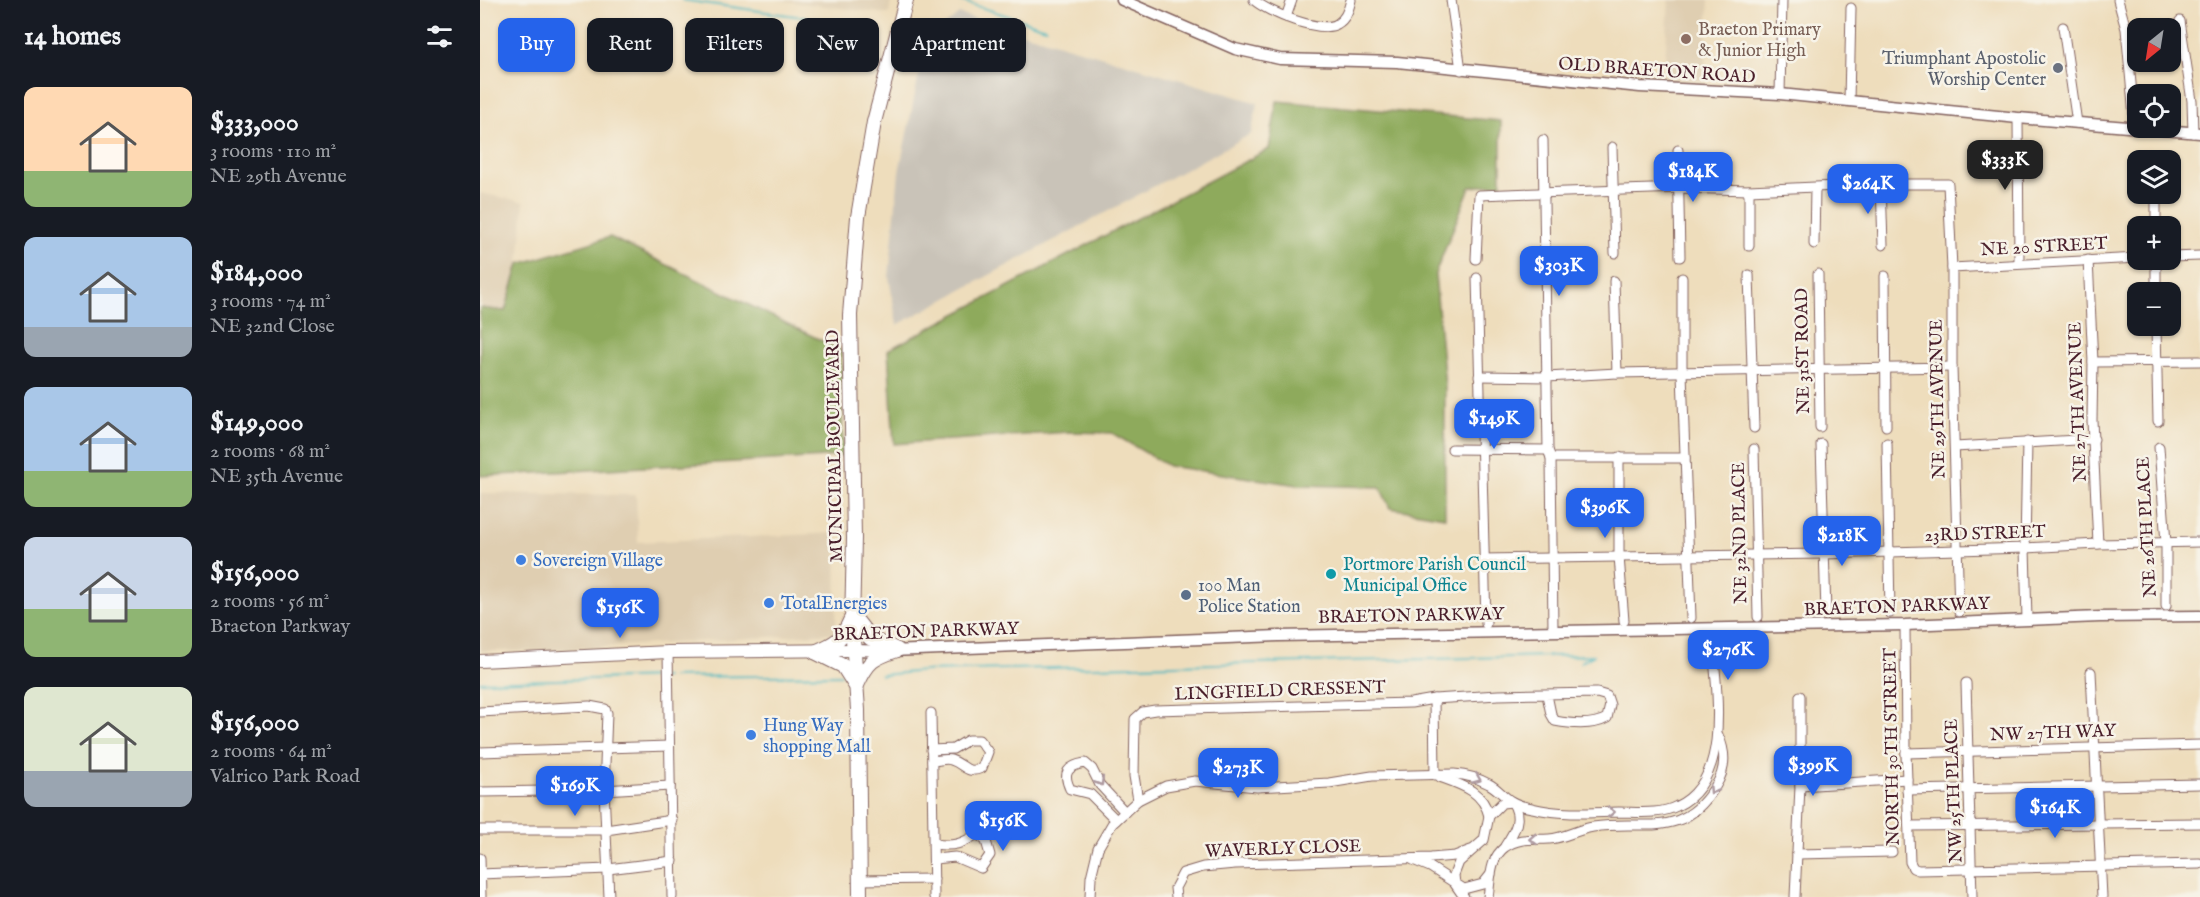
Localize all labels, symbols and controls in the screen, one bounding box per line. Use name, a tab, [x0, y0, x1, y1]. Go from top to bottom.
chip: Buy	[498, 18, 575, 72]
chip: Rent	[587, 18, 673, 72]
chip: Filters	[685, 18, 784, 72]
chip: New	[796, 18, 879, 72]
chip: Apartment	[891, 18, 1026, 72]
north arrow	[2127, 18, 2181, 72]
map controls	[2127, 18, 2181, 336]
place label: Braeton Primary & Junior High	[1698, 19, 1821, 63]
text: 14 homes	[24, 20, 121, 53]
icon: filters	[423, 20, 456, 53]
marker: Braeton Primary & Junior High	[1679, 32, 1693, 46]
place label: Triumphant Apostolic Worship Center	[1882, 48, 2046, 92]
street label: OLD BRAETON ROAD	[1558, 53, 1756, 90]
marker: Triumphant Apostolic Worship Center	[2051, 61, 2065, 75]
button: locate	[2127, 84, 2181, 138]
text: $333,000	[210, 106, 299, 139]
icon: home	[72, 111, 144, 183]
text: 3 rooms · 110 m²	[210, 139, 336, 164]
pin: $333K	[1963, 140, 2047, 191]
text: $333K	[1981, 147, 2029, 172]
button: layers	[2127, 150, 2181, 204]
pin: $184K	[1651, 152, 1735, 203]
text: $184K	[1668, 159, 1718, 184]
text: NE 29th Avenue	[210, 164, 347, 189]
pin: $264K	[1826, 164, 1910, 215]
text: $264K	[1841, 171, 1895, 196]
button: +	[2127, 216, 2181, 270]
street label: NE 20 STREET	[1980, 233, 2108, 262]
pin: $303K	[1517, 246, 1601, 297]
text: $303K	[1534, 253, 1584, 278]
text: $184,000	[210, 256, 303, 289]
icon: home	[72, 261, 144, 333]
button: −	[2127, 282, 2181, 336]
street label: NE 31ST ROAD	[1791, 288, 1816, 414]
text: 3 rooms · 74 m²	[210, 289, 331, 314]
text: NE 32nd Close	[210, 314, 335, 339]
street label: NE 29TH AVENUE	[1926, 319, 1951, 479]
street label: NE 27TH AVENUE	[2064, 322, 2093, 482]
street label: MUNICIPAL BOULEVARD	[822, 329, 849, 563]
pin: $149K	[1452, 399, 1536, 450]
text: $149,000	[210, 406, 303, 439]
text: $149K	[1468, 406, 1520, 431]
icon: home	[72, 411, 144, 483]
text: 2 rooms · 68 m²	[210, 439, 330, 464]
street label: NE 26TH PLACE	[2132, 456, 2163, 598]
street label: NE 32ND PLACE	[1728, 462, 1753, 604]
text: NE 35th Avenue	[210, 464, 343, 489]
pin: $396K	[1563, 488, 1647, 539]
text: $396K	[1580, 495, 1630, 520]
pin: $218K	[1800, 516, 1884, 567]
street label: 23RD STREET	[1924, 521, 2046, 548]
text: $218K	[1817, 523, 1867, 548]
place label: Sovereign Village	[533, 550, 663, 573]
marker: Sovereign Village	[514, 553, 528, 567]
place label: Portmore Parish Council Municipal Office	[1343, 554, 1526, 598]
text: $156,000	[210, 556, 300, 589]
icon: home	[72, 561, 144, 633]
marker: Portmore Parish Council Municipal Office	[1324, 567, 1338, 581]
place label: 100 Man Police Station	[1198, 575, 1301, 619]
pin: $156K	[578, 588, 662, 639]
marker: 100 Man Police Station	[1179, 588, 1193, 602]
text: 2 rooms · 56 m²	[210, 589, 329, 614]
place label: TotalEnergies	[781, 593, 887, 616]
street label: BRAETON PARKWAY	[1804, 593, 1991, 622]
text: $156K	[596, 595, 644, 620]
marker: TotalEnergies	[762, 596, 776, 610]
street label: BRAETON PARKWAY	[1318, 603, 1505, 630]
text: Braeton Parkway	[210, 614, 350, 639]
street label: BRAETON PARKWAY	[833, 618, 1020, 647]
pin: $276K	[1686, 630, 1770, 681]
text: $276K	[1702, 637, 1754, 662]
street label: NORTH 30TH STREET	[1879, 648, 1906, 846]
street label: LINGFIELD CRESSENT	[1174, 676, 1386, 707]
text: $156,000	[210, 706, 300, 739]
icon: home	[72, 711, 144, 783]
place label: Hung Way shopping Mall	[763, 715, 871, 759]
street label: NW 25TH PLACE	[1940, 718, 1969, 864]
street label: NW 27TH WAY	[1990, 720, 2117, 747]
marker: Hung Way shopping Mall	[744, 728, 758, 742]
text: 2 rooms · 64 m²	[210, 739, 332, 764]
pin: $399K	[1771, 746, 1855, 797]
pin: $273K	[1196, 748, 1280, 799]
text: $399K	[1788, 753, 1838, 778]
text: $273K	[1212, 755, 1264, 780]
text: Valrico Park Road	[210, 764, 360, 789]
pin: $169K	[533, 766, 617, 817]
one-way arrow	[1471, 772, 1482, 784]
text: $169K	[550, 773, 600, 798]
one-way arrow	[1092, 776, 1104, 786]
one-way arrow	[1709, 783, 1720, 794]
pin: $164K	[2013, 788, 2097, 839]
text: $164K	[2029, 795, 2081, 820]
pin: $156K	[961, 801, 1045, 852]
one-way arrow	[1607, 806, 1616, 818]
text: $156K	[979, 808, 1027, 833]
one-way arrow	[1529, 833, 1538, 846]
street label: WAVERLY CLOSE	[1205, 835, 1362, 864]

